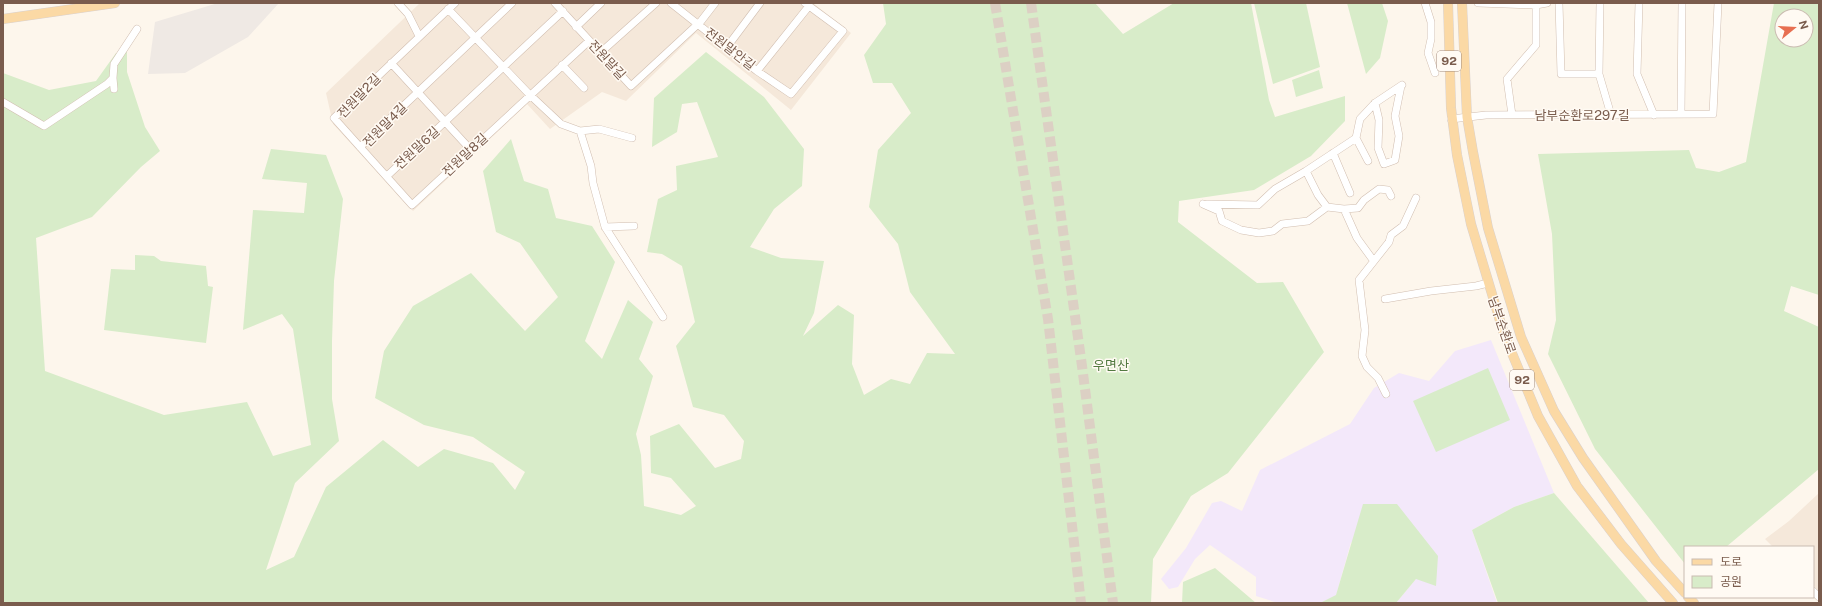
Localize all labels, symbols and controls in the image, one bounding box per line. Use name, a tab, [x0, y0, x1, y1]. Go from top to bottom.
north arrow	[1774, 8, 1814, 48]
text: N	[1796, 19, 1811, 31]
street label: 전원말안길	[702, 25, 758, 73]
street label: 전원말길	[585, 37, 629, 83]
road number: 92	[1437, 51, 1461, 71]
street label: 전원말2길	[334, 71, 384, 121]
street label: 전원말4길	[360, 100, 410, 150]
street label: 남부순환로297길	[1534, 108, 1630, 123]
street label: 전원말6길	[391, 123, 443, 173]
street label: 전원말8길	[439, 130, 491, 180]
street label: 남부순환로	[1485, 294, 1519, 356]
park label: 우면산	[1093, 358, 1129, 373]
road number: 92	[1510, 370, 1534, 390]
legend	[1684, 546, 1814, 598]
text: 도로	[1720, 555, 1742, 569]
text: 공원	[1720, 575, 1742, 589]

